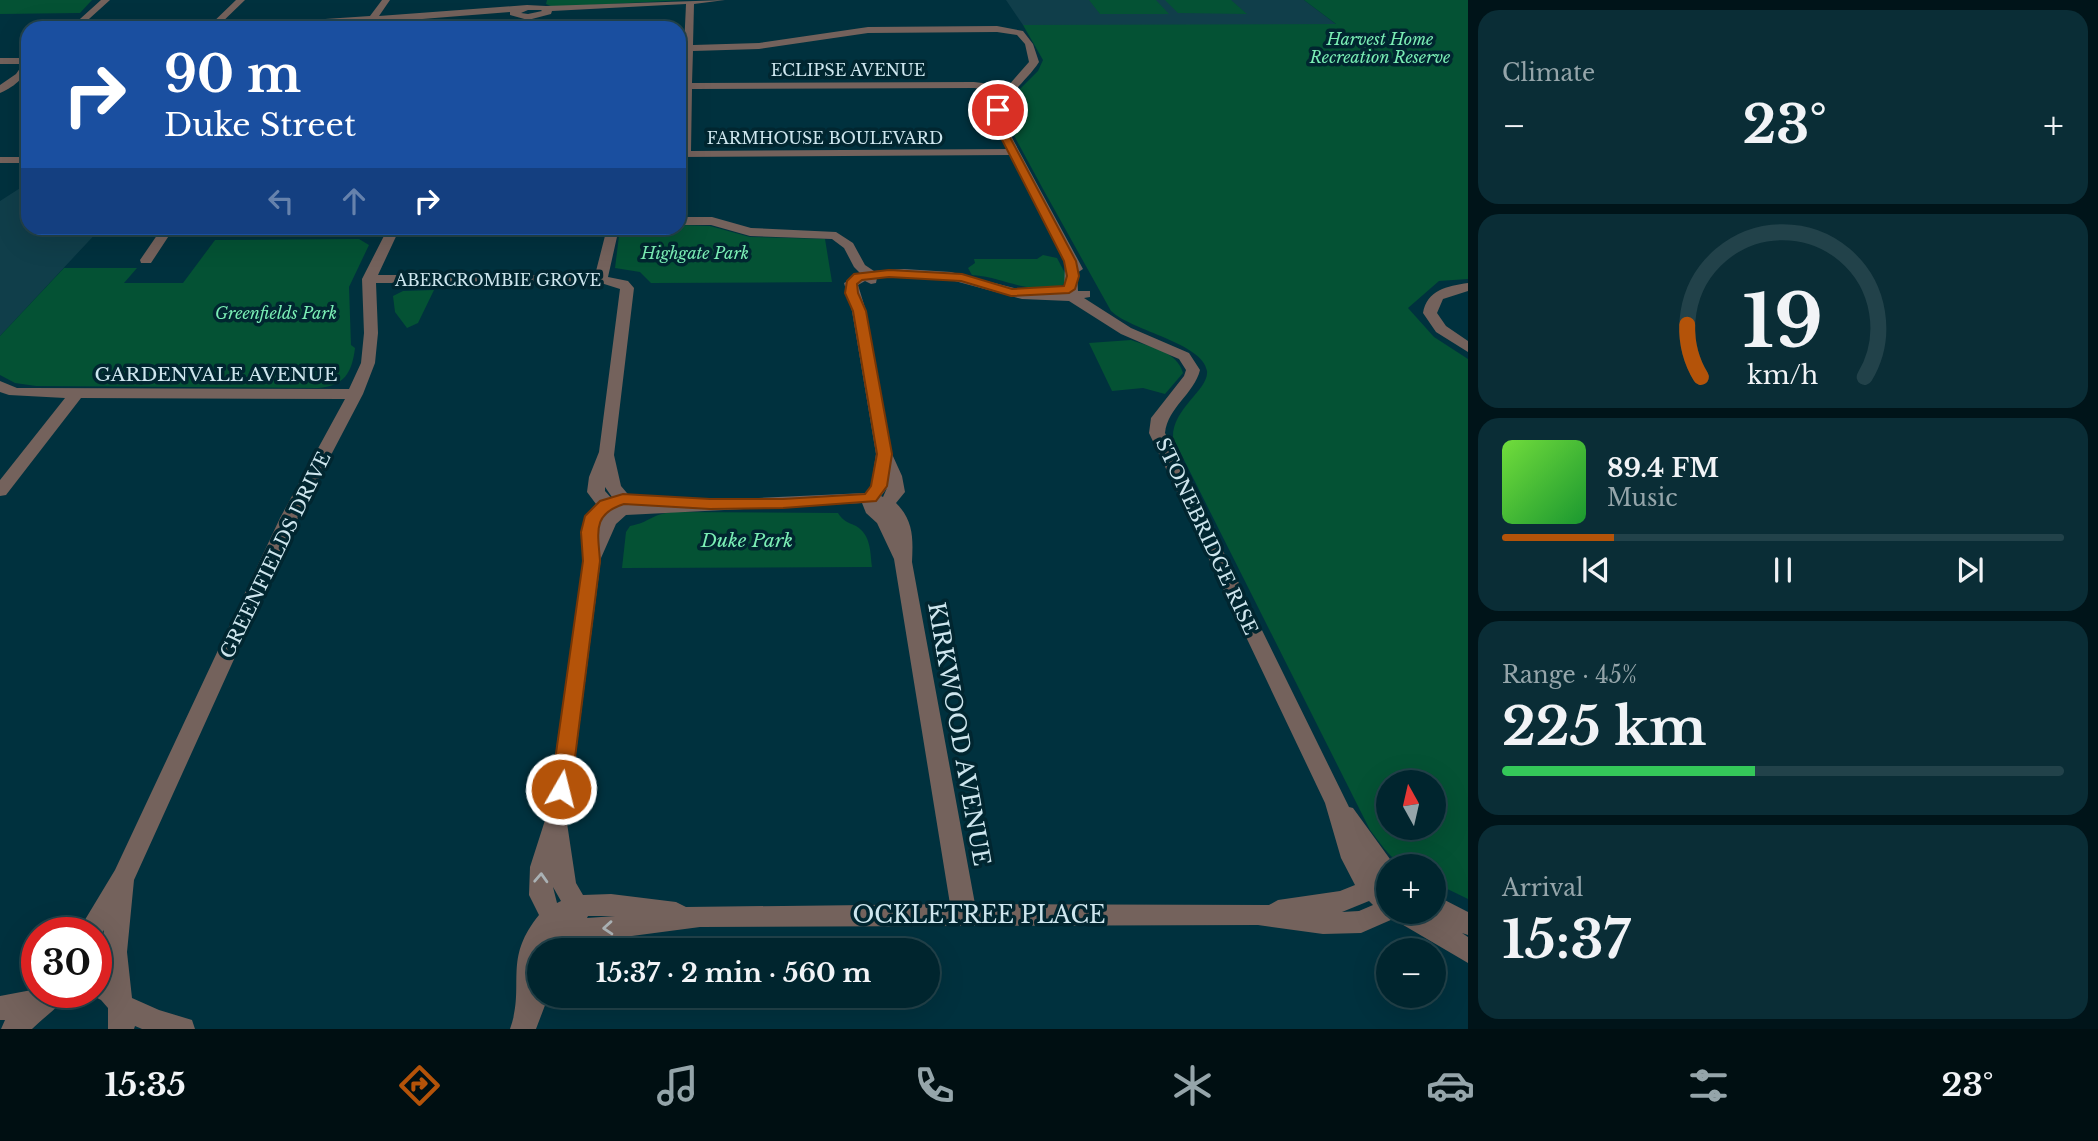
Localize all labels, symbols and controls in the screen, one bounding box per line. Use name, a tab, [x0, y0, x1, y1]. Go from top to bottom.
park label: Harvest Home Recreation Reserve	[1309, 29, 1451, 67]
text: 90 m	[164, 44, 301, 105]
icon: right	[49, 49, 140, 140]
text: Climate	[1502, 59, 1595, 87]
street label: ECLIPSE AVENUE	[771, 60, 925, 80]
pin	[968, 80, 1028, 140]
icon: arrive	[979, 91, 1017, 129]
text: 23°	[1742, 93, 1827, 157]
text: −	[1502, 102, 1526, 149]
text: +	[2043, 102, 2064, 149]
text: Duke Street	[164, 105, 356, 145]
street label: FARMHOUSE BOULEVARD	[707, 128, 943, 148]
icon: left	[262, 182, 300, 220]
icon: ahead	[335, 182, 373, 220]
icon: right	[408, 182, 446, 220]
park label: Highgate Park	[640, 243, 749, 263]
street label: ABERCROMBIE GROVE	[394, 270, 601, 290]
text: 19	[1743, 276, 1823, 367]
park label: Greenfields Park	[215, 303, 337, 323]
text: km/h	[1748, 359, 1818, 390]
street label: GARDENVALE AVENUE	[94, 363, 338, 386]
street label: STONEBRIDGE RISE	[1151, 434, 1262, 638]
street label: GREENFIELDS DRIVE	[215, 448, 336, 662]
text: 89.4 FM	[1607, 452, 1719, 484]
text: Music	[1607, 484, 1678, 512]
park label: Duke Park	[700, 529, 793, 552]
icon: previous	[1577, 551, 1615, 589]
icon: pause	[1764, 551, 1802, 589]
icon: next	[1951, 551, 1989, 589]
street label: KIRKWOOD AVENUE	[922, 600, 996, 868]
text: Range · 45%	[1502, 661, 1637, 689]
text: 225 km	[1502, 695, 1707, 759]
position arrow	[524, 752, 598, 826]
north arrow	[1376, 770, 1446, 840]
map controls	[1376, 770, 1446, 1008]
button: +	[1376, 854, 1446, 924]
one-way arrow	[534, 872, 549, 883]
text: Arrival	[1502, 874, 1583, 902]
street label: OCKLETREE PLACE	[852, 901, 1106, 929]
text: 15:37	[1502, 908, 1630, 972]
speed limit sign: 30	[21, 917, 112, 1008]
one-way arrow	[602, 920, 613, 935]
button: −	[1376, 938, 1446, 1008]
text: 15:37 · 2 min · 560 m	[596, 957, 871, 989]
icon: directions	[395, 1061, 444, 1110]
icon: music	[653, 1061, 702, 1110]
icon: phone	[910, 1061, 959, 1110]
icon: climate	[1168, 1061, 1217, 1110]
icon: car	[1426, 1061, 1475, 1110]
icon: filters	[1684, 1061, 1733, 1110]
text: 15:35	[104, 1065, 186, 1105]
text: 23°	[1942, 1065, 1994, 1105]

